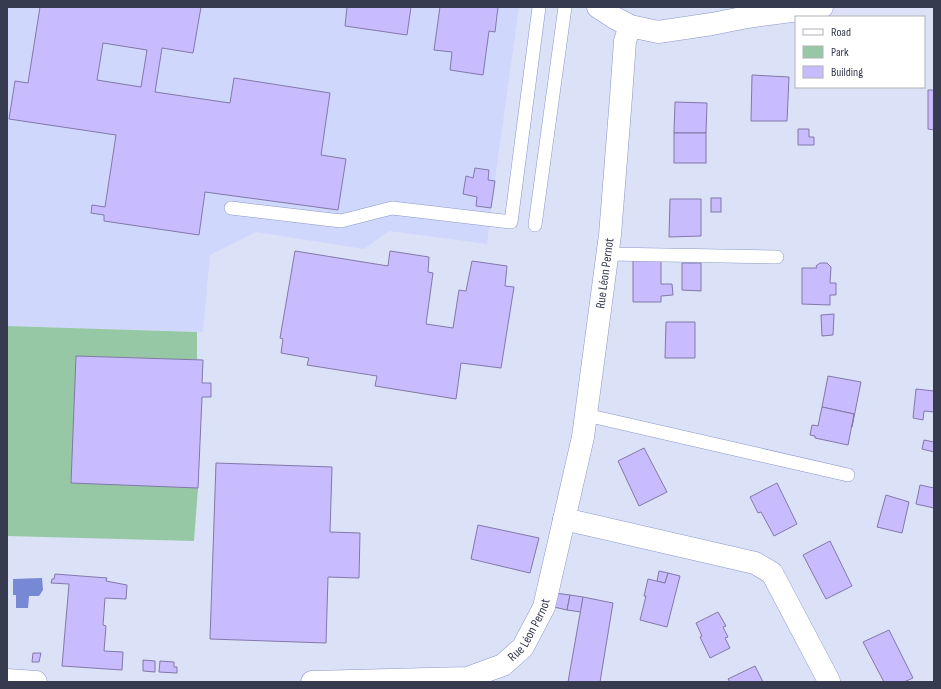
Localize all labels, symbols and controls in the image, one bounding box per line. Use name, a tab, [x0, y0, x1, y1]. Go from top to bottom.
legend	[795, 16, 925, 88]
text: Road	[831, 25, 851, 40]
text: Park	[831, 45, 849, 60]
text: Building	[831, 65, 863, 80]
street label: Rue Léon Pernot	[592, 237, 618, 310]
street label: Rue Léon Pernot	[504, 597, 554, 665]

